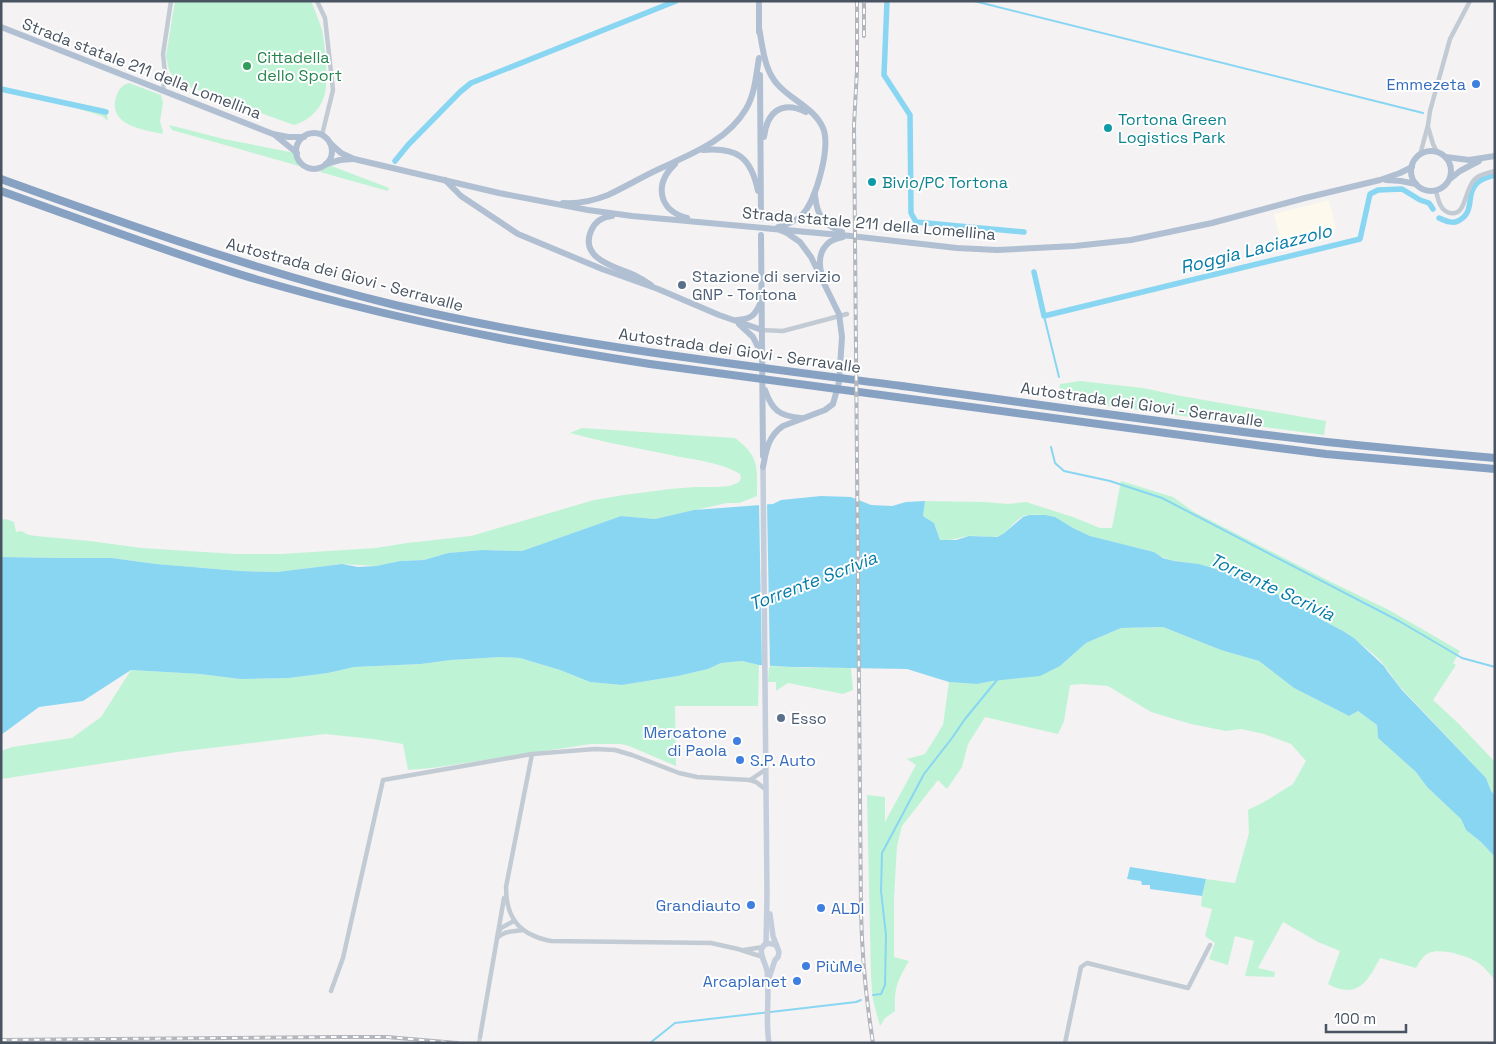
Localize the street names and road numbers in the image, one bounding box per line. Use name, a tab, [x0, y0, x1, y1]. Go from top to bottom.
street label: Strada statale 211 della Lomellina	[19, 13, 264, 124]
street label: Strada statale 211 della Lomellina	[741, 202, 997, 245]
street label: Autostrada dei Giovi - Serravalle	[224, 233, 466, 316]
street label: Autostrada dei Giovi - Serravalle	[617, 323, 862, 378]
street label: Autostrada dei Giovi - Serravalle	[1019, 377, 1264, 432]

